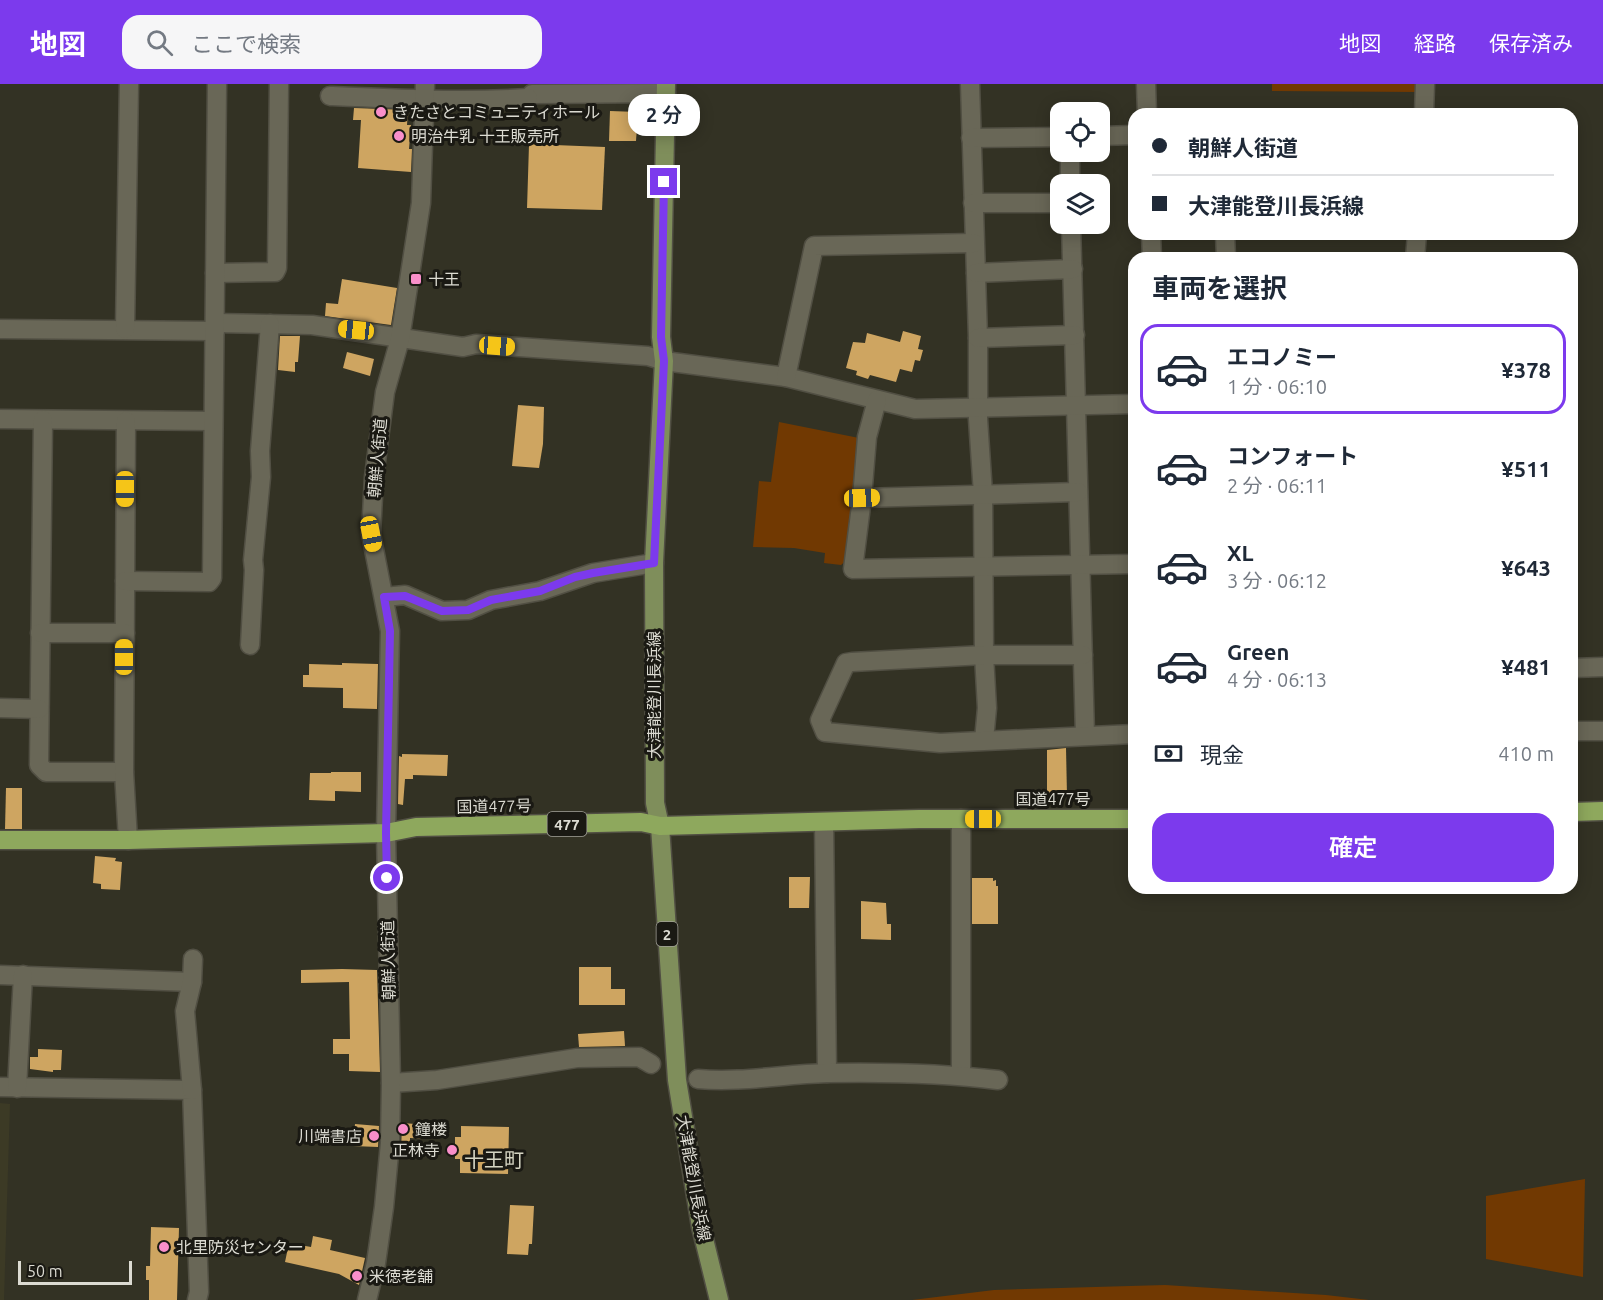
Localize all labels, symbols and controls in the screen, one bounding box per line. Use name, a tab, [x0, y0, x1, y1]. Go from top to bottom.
search box	[122, 15, 542, 69]
icon: search	[143, 26, 176, 59]
text: 地図	[30, 28, 86, 59]
text: ここで検索	[191, 31, 301, 56]
text: 地図	[1339, 31, 1381, 55]
text: 経路	[1414, 31, 1456, 55]
text: 保存済み	[1489, 31, 1573, 55]
callout: 2 分	[628, 95, 700, 137]
map controls	[1050, 102, 1110, 234]
button: locate	[1050, 102, 1110, 162]
place label: きたさとコミュニティホール	[393, 103, 600, 121]
text: 2 分	[646, 103, 682, 126]
marker: きたさとコミュニティホール	[374, 105, 388, 119]
place label: 明治牛乳 十王販売所	[411, 127, 559, 145]
marker: 明治牛乳 十王販売所	[392, 129, 406, 143]
text: 朝鮮人街道	[1188, 135, 1298, 160]
route end	[650, 168, 677, 195]
button: layers	[1050, 174, 1110, 234]
text: 大津能登川長浜線	[1188, 193, 1364, 218]
place label: 十王	[428, 270, 460, 288]
marker: 十王	[409, 272, 423, 286]
text: 車両を選択	[1152, 273, 1287, 303]
car	[337, 319, 375, 341]
car	[478, 336, 516, 356]
icon: car	[1155, 342, 1209, 396]
text: エコノミー	[1227, 344, 1337, 369]
text: ¥378	[1501, 357, 1551, 382]
text: 1 分 · 06:10	[1227, 375, 1327, 398]
street label: 朝鮮人街道	[365, 417, 389, 499]
icon: car	[1155, 441, 1209, 495]
text: コンフォート	[1227, 443, 1358, 468]
text: ¥511	[1501, 456, 1551, 481]
car	[116, 471, 134, 507]
text: 2 分 · 06:11	[1227, 474, 1327, 497]
car	[844, 488, 880, 508]
car	[359, 515, 383, 553]
icon: car	[1155, 540, 1209, 594]
text: XL	[1227, 540, 1254, 565]
text: ¥643	[1501, 555, 1551, 580]
text: 3 分 · 06:12	[1227, 569, 1327, 592]
street label: 大津能登川長浜線	[645, 631, 663, 759]
car	[115, 639, 133, 675]
icon: car	[1155, 639, 1209, 693]
text: Green	[1227, 639, 1289, 664]
text: ¥481	[1501, 654, 1551, 679]
text: 4 分 · 06:13	[1227, 668, 1327, 691]
icon: cash	[1152, 737, 1185, 770]
text: 現金	[1200, 742, 1244, 767]
text: 410 m	[1498, 742, 1554, 765]
street label: 国道477号	[1015, 790, 1091, 808]
street label: 国道477号	[456, 796, 532, 816]
car	[965, 810, 1001, 828]
road number: 477	[548, 812, 586, 836]
button: 確定	[1152, 813, 1554, 882]
route start	[373, 864, 400, 891]
street label: 朝鮮人街道	[378, 920, 398, 1000]
road number: 2	[656, 922, 678, 946]
street label: 大津能登川長浜線	[674, 1113, 714, 1243]
place label: 鐘楼	[415, 1120, 447, 1138]
marker: 鐘楼	[396, 1122, 410, 1136]
place label: 川端書店	[298, 1127, 362, 1145]
marker: 川端書店	[367, 1129, 381, 1143]
place label: 正林寺	[392, 1141, 440, 1159]
marker: 正林寺	[445, 1143, 459, 1157]
district label: 十王町	[464, 1148, 524, 1171]
place label: 北里防災センター	[176, 1238, 304, 1256]
marker: 北里防災センター	[157, 1240, 171, 1254]
scale bar	[18, 1258, 132, 1286]
text: 50 m	[27, 1262, 63, 1280]
place label: 米徳老舗	[369, 1267, 433, 1285]
marker: 米徳老舗	[350, 1269, 364, 1283]

